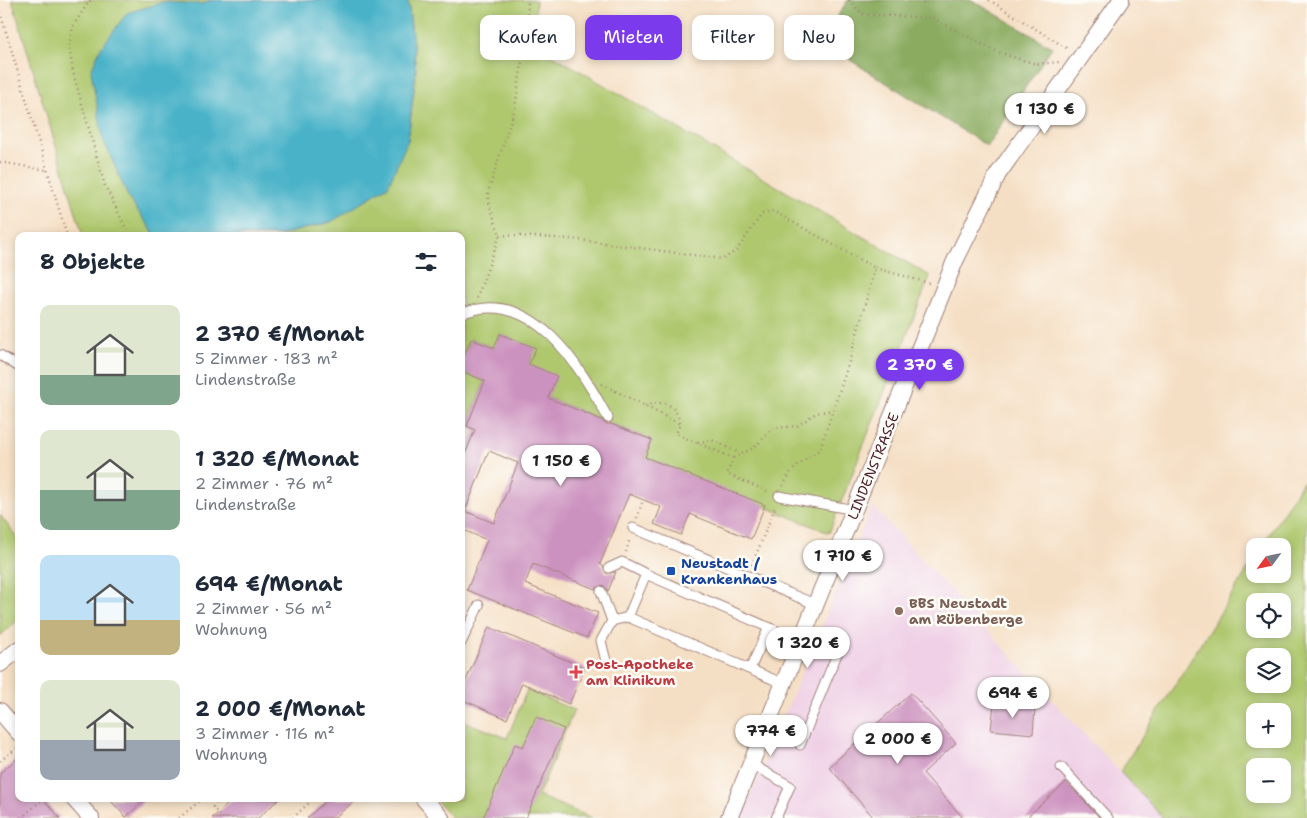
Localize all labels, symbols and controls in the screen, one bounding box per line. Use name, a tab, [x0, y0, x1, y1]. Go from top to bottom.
chip: Kaufen	[480, 15, 575, 60]
chip: Mieten	[585, 15, 682, 60]
chip: Filter	[692, 15, 774, 60]
chip: Neu	[784, 15, 854, 60]
pin: 1 130 €	[999, 92, 1091, 135]
text: 1 130 €	[1016, 98, 1074, 119]
text: 8 Objekte	[40, 248, 145, 276]
icon: filters	[412, 248, 440, 276]
text: 2 370 €/Monat	[195, 320, 365, 348]
icon: home	[80, 325, 140, 385]
text: 5 Zimmer · 183 m²	[195, 348, 338, 369]
pin: 2 370 €	[874, 348, 966, 391]
text: 2 370 €	[887, 354, 953, 375]
text: Lindenstraße	[195, 369, 296, 390]
street label: LINDENSTRASSE	[843, 410, 903, 522]
pin: 1 150 €	[515, 444, 607, 487]
text: 1 320 €/Monat	[195, 445, 359, 473]
icon: home	[80, 450, 140, 510]
text: 1 150 €	[532, 450, 590, 471]
text: 2 Zimmer · 76 m²	[195, 473, 333, 494]
text: Lindenstraße	[195, 494, 296, 515]
north arrow	[1246, 538, 1291, 582]
map controls	[1246, 538, 1291, 803]
pin: 1 710 €	[797, 540, 889, 582]
text: 1 710 €	[814, 545, 872, 566]
place label: Neustadt / Krankenhaus	[681, 554, 777, 588]
marker: Neustadt / Krankenhaus	[665, 565, 677, 577]
text: 694 €/Monat	[195, 570, 343, 598]
icon: home	[80, 575, 140, 635]
button: locate	[1246, 593, 1291, 638]
place label: BBS Neustadt am Rübenberge	[909, 594, 1023, 628]
text: 2 Zimmer · 56 m²	[195, 598, 332, 619]
marker: BBS Neustadt am Rübenberge	[893, 605, 905, 617]
text: Wohnung	[195, 619, 267, 640]
pin: 1 320 €	[762, 626, 854, 669]
text: 1 320 €	[777, 632, 839, 653]
button: layers	[1246, 648, 1291, 693]
place label: Post-Apotheke am Klinikum	[586, 655, 694, 689]
marker: Post-Apotheke am Klinikum	[570, 666, 582, 678]
pin: 694 €	[978, 676, 1048, 719]
text: 694 €	[988, 682, 1038, 703]
text: 2 000 €/Monat	[195, 695, 366, 723]
icon: home	[80, 700, 140, 760]
button: +	[1246, 703, 1291, 748]
pin: 774 €	[736, 714, 806, 757]
text: 774 €	[746, 720, 796, 741]
pin: 2 000 €	[852, 722, 944, 765]
text: 3 Zimmer · 116 m²	[195, 723, 335, 744]
text: 2 000 €	[865, 728, 931, 749]
text: Wohnung	[195, 744, 267, 765]
button: −	[1246, 758, 1291, 803]

